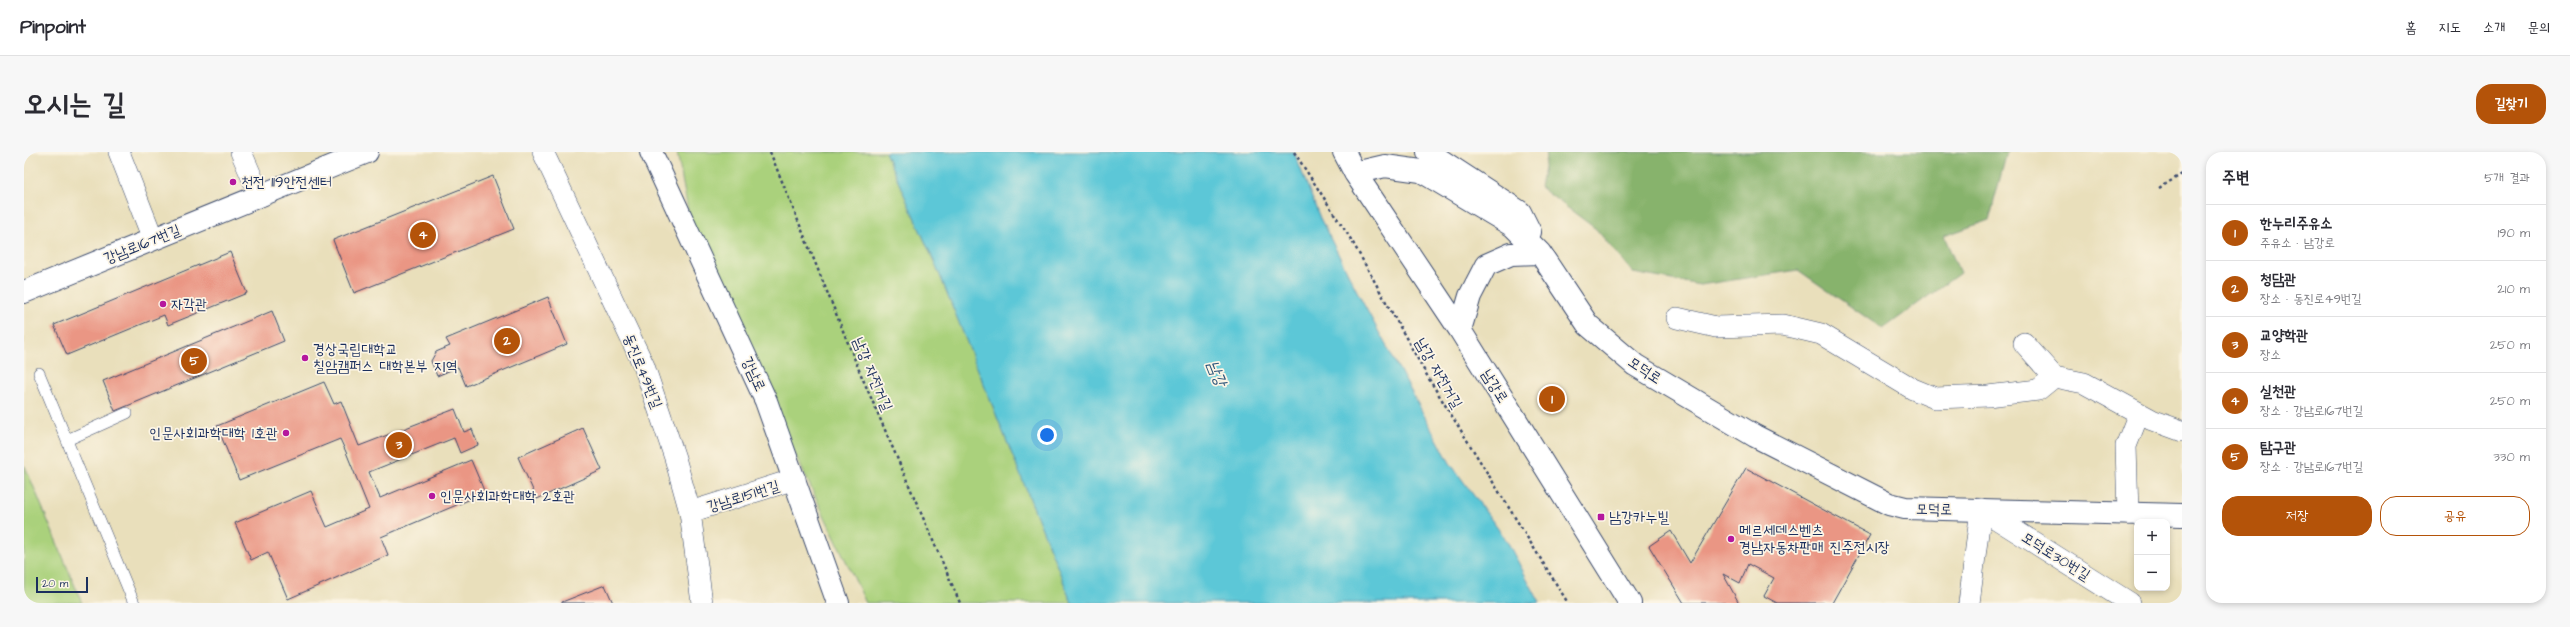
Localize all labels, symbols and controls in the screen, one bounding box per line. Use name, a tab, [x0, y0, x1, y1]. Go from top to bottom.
text: Pinpoint	[20, 14, 86, 41]
text: 홈	[2405, 18, 2416, 38]
text: 지도	[2438, 18, 2461, 38]
text: 소개	[2483, 18, 2505, 38]
text: 문의	[2527, 18, 2550, 38]
button: 길찾기	[2476, 84, 2546, 124]
text: 오시는 길	[24, 85, 125, 124]
text: 주변	[2222, 166, 2249, 190]
text: 5개 결과	[2484, 169, 2530, 187]
place label: 천전 119안전센터	[241, 172, 332, 193]
marker: 천전 119안전센터	[228, 177, 238, 187]
text: 한누리주유소	[2260, 213, 2332, 234]
street label: 강남로167번길	[101, 220, 184, 269]
pin: 4	[410, 220, 436, 250]
text: 1	[2234, 224, 2236, 242]
text: 190 m	[2497, 224, 2530, 242]
text: 주유소 · 남강로	[2260, 234, 2335, 252]
text: 청담관	[2260, 269, 2296, 290]
text: 2	[2231, 280, 2239, 298]
text: 210 m	[2497, 280, 2530, 298]
text: 장소 · 동진로49번길	[2260, 290, 2362, 308]
place label: 자각관	[171, 294, 207, 315]
marker: 자각관	[158, 299, 168, 309]
text: 교양학관	[2260, 325, 2308, 346]
pin: 2	[494, 326, 520, 356]
street label: 동진로49번길	[618, 331, 667, 412]
street label: 남강 자전거길	[848, 334, 898, 414]
street label: 남강 자전거길	[1410, 334, 1467, 412]
text: 3	[2232, 336, 2238, 354]
text: 250 m	[2490, 336, 2530, 354]
place label: 경상국립대학교 칠암캠퍼스 대학본부 지역	[313, 339, 458, 377]
pin: 5	[181, 346, 207, 376]
text: 장소	[2260, 346, 2281, 364]
street label: 모덕로	[1624, 352, 1666, 389]
marker: 경상국립대학교 칠암캠퍼스 대학본부 지역	[300, 353, 310, 363]
street label: 강남로	[736, 353, 771, 395]
water label: 남강	[1202, 357, 1233, 391]
street label: 남강로	[1476, 365, 1513, 407]
text: 실천관	[2260, 381, 2296, 402]
pin: 1	[1539, 384, 1565, 414]
text: 4	[2231, 392, 2239, 410]
text: 250 m	[2490, 392, 2530, 410]
text: 장소 · 강남로167번길	[2260, 402, 2363, 420]
place label: 인문사회과학대학 1호관	[149, 423, 278, 444]
your location	[1037, 425, 1057, 445]
marker: 인문사회과학대학 1호관	[281, 428, 291, 438]
pin: 3	[386, 430, 412, 460]
text: 탐구관	[2260, 437, 2296, 458]
text: 5	[2230, 448, 2240, 466]
text: 330 m	[2493, 448, 2530, 466]
text: 장소 · 강남로167번길	[2260, 458, 2363, 476]
street label: 강남로151번길	[704, 476, 782, 517]
place label: 인문사회과학대학 2호관	[440, 486, 575, 507]
marker: 인문사회과학대학 2호관	[427, 491, 437, 501]
button: 저장	[2222, 496, 2372, 536]
button: 공유	[2380, 496, 2530, 536]
street label: 모덕로	[1916, 499, 1952, 520]
place label: 남강카누빌	[1609, 507, 1669, 528]
marker: 남강카누빌	[1596, 512, 1606, 522]
map controls	[2134, 519, 2170, 591]
button: +	[2134, 519, 2170, 555]
place label: 메르세데스벤츠 경남자동차판매 진주전시장	[1739, 520, 1890, 558]
street label: 모덕로30번길	[2017, 527, 2094, 586]
marker: 메르세데스벤츠 경남자동차판매 진주전시장	[1726, 534, 1736, 544]
button: −	[2134, 555, 2170, 591]
scale bar	[36, 575, 88, 594]
text: 20 m	[42, 576, 68, 591]

